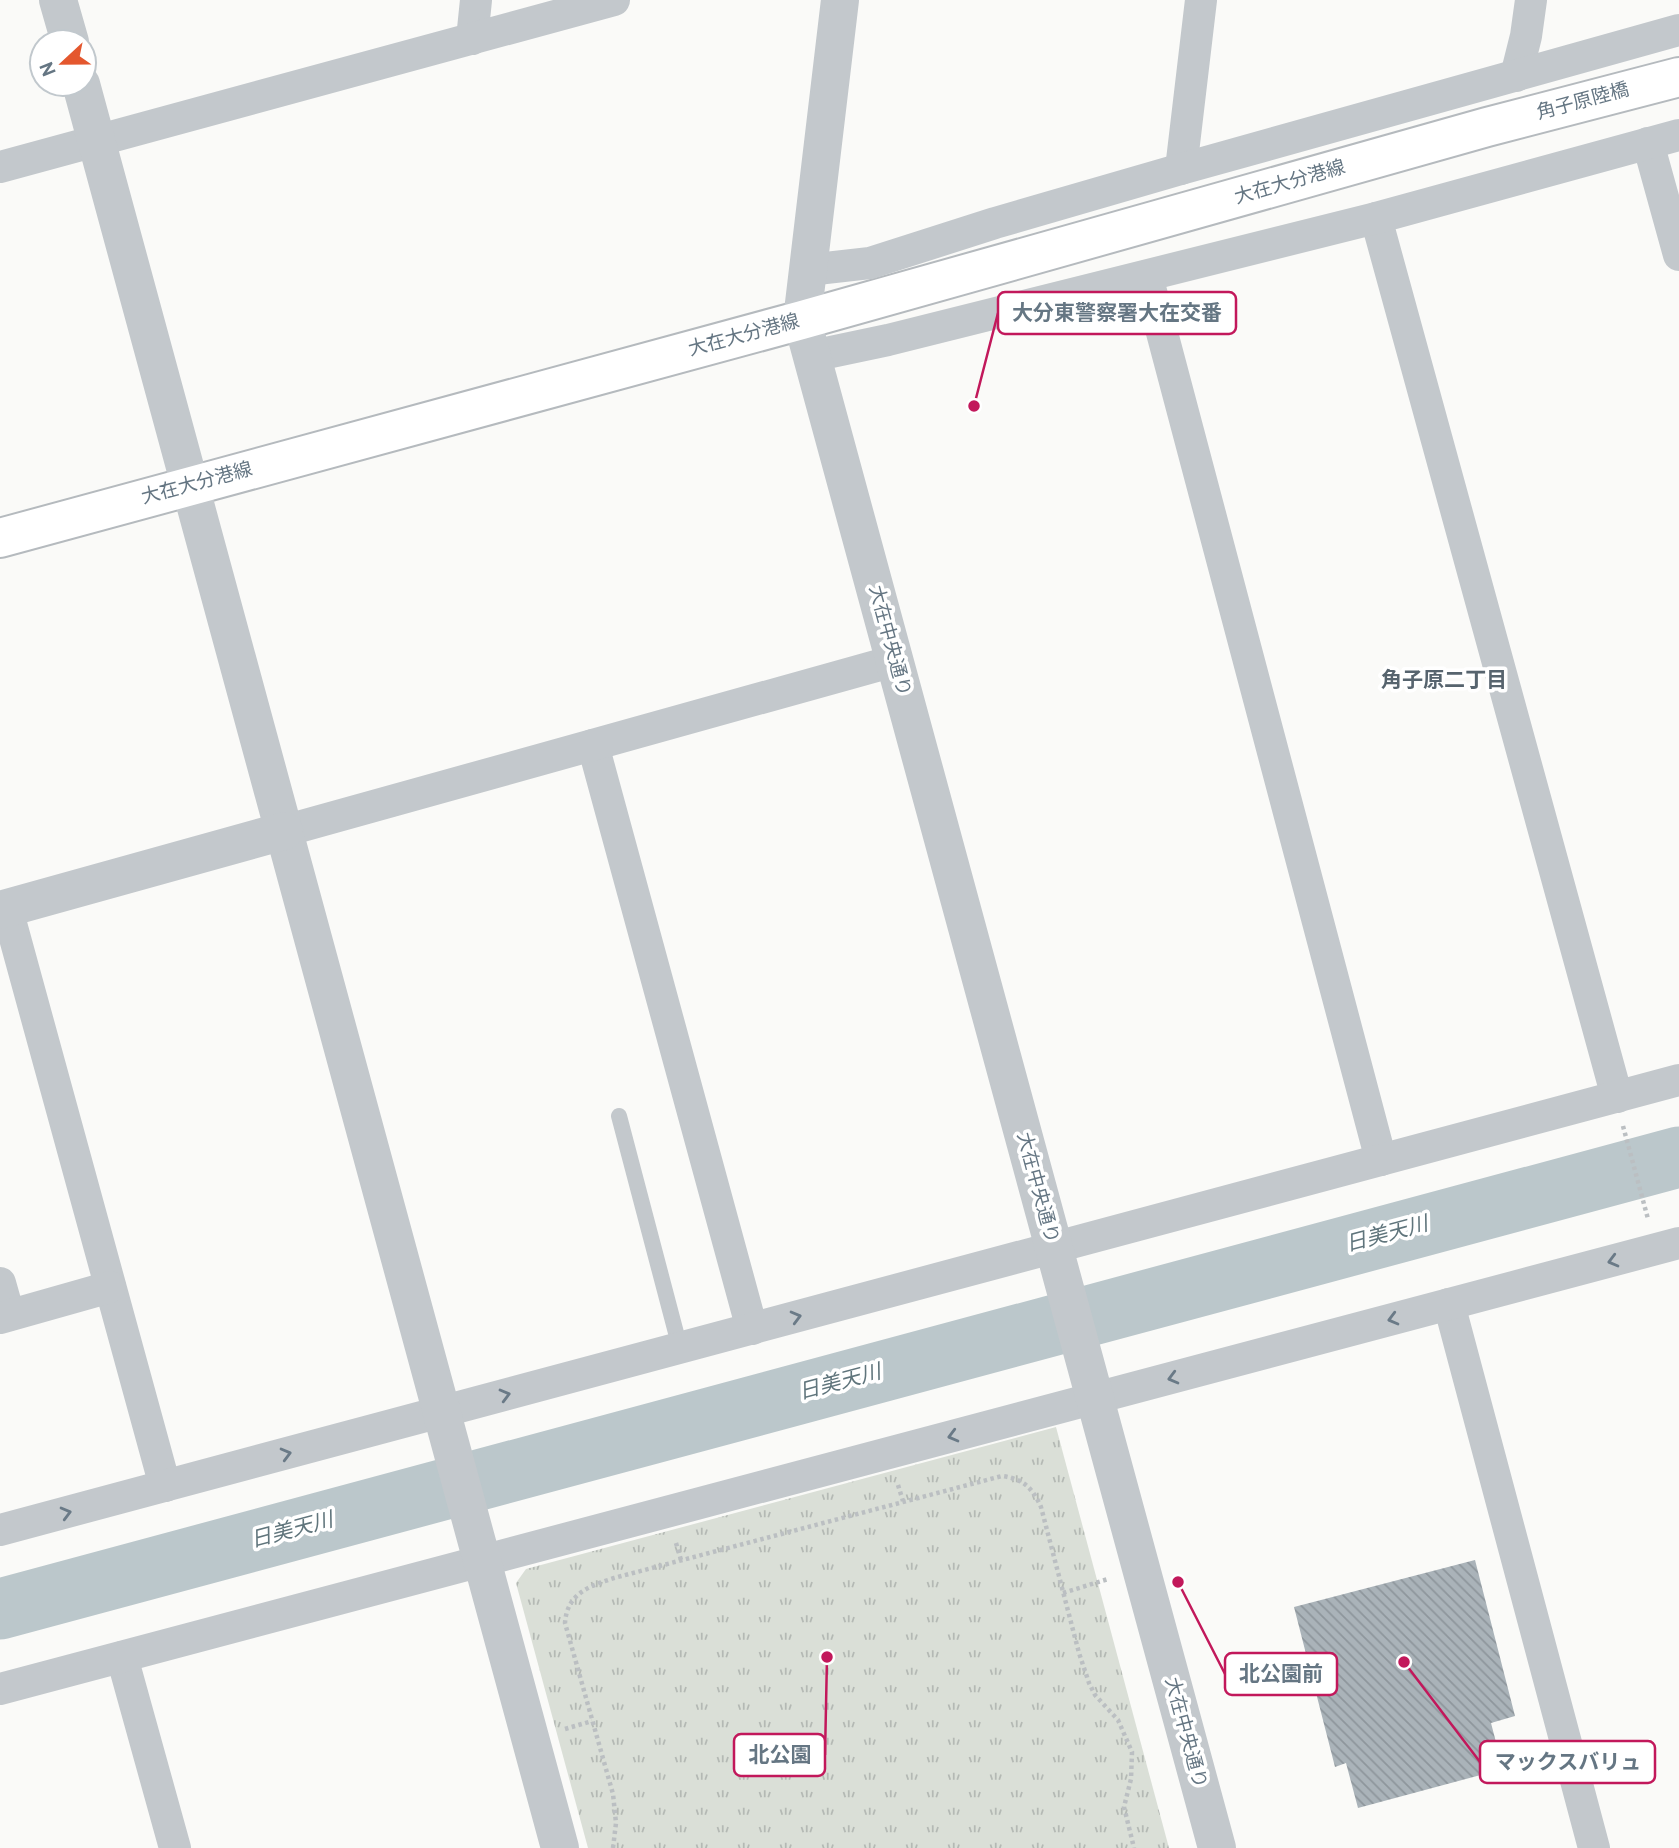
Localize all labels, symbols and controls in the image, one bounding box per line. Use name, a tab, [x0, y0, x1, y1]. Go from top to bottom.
north arrow	[28, 28, 98, 98]
text: N	[35, 58, 63, 79]
street label: 角子原陸橋	[1534, 78, 1632, 126]
street label: 大在大分港線	[1232, 156, 1348, 210]
callout: 大分東警察署大在交番	[998, 292, 1236, 334]
text: 大分東警察署大在交番	[1012, 301, 1222, 328]
street label: 大在大分港線	[686, 310, 802, 362]
street label: 大在大分港線	[139, 458, 255, 510]
street label: 大在中央通り	[863, 583, 915, 699]
district label: 角子原二丁目	[1381, 668, 1507, 695]
street label: 大在中央通り	[1011, 1130, 1063, 1246]
water label: 日美天川	[1343, 1211, 1433, 1259]
one-way arrow	[1607, 1253, 1619, 1267]
one-way arrow	[790, 1311, 802, 1325]
one-way arrow	[1387, 1311, 1399, 1325]
water label: 日美天川	[796, 1359, 886, 1407]
one-way arrow	[1167, 1369, 1179, 1384]
one-way arrow	[499, 1388, 511, 1403]
one-way arrow	[948, 1428, 960, 1442]
one-way arrow	[280, 1448, 292, 1462]
one-way arrow	[60, 1507, 72, 1521]
water label: 日美天川	[248, 1507, 338, 1555]
callout: 北公園前	[1225, 1653, 1337, 1695]
text: 北公園前	[1239, 1662, 1323, 1689]
street label: 大在中央通り	[1159, 1675, 1211, 1791]
callout: 北公園	[734, 1734, 825, 1776]
callout: マックスバリュ	[1480, 1741, 1655, 1783]
text: 北公園	[749, 1743, 812, 1770]
text: マックスバリュ	[1495, 1750, 1641, 1777]

